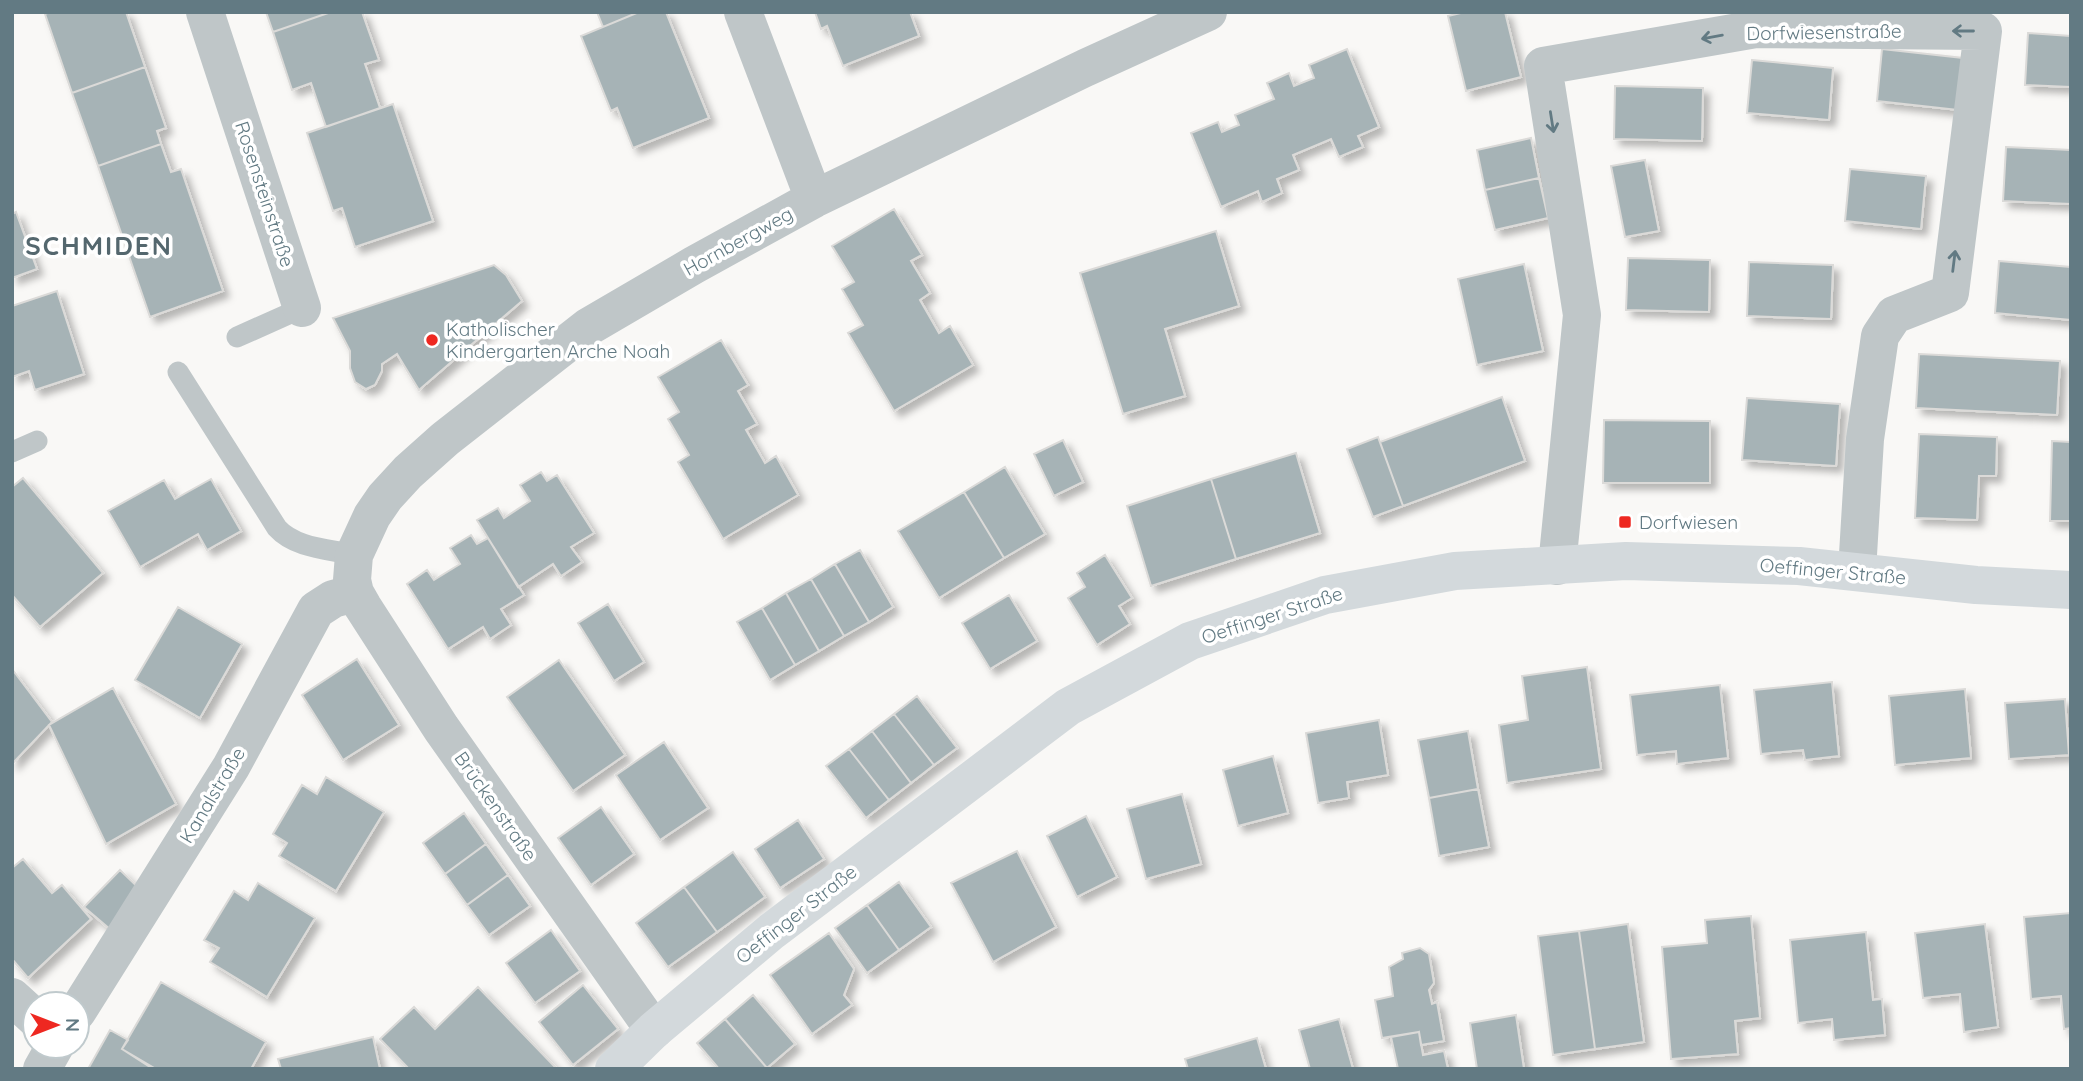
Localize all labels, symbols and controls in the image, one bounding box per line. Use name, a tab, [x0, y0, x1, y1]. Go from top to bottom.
street label: Dorfwiesenstraße	[1746, 19, 1902, 45]
one-way arrow	[1952, 24, 1975, 38]
one-way arrow	[1701, 31, 1723, 44]
one-way arrow	[1546, 110, 1559, 133]
street label: Rosensteinstraße	[230, 118, 300, 270]
street label: Hornbergweg	[679, 201, 797, 281]
district label: SCHMIDEN	[25, 229, 173, 262]
one-way arrow	[1948, 250, 1961, 273]
place label: Katholischer Kindergarten Arche Noah	[446, 317, 670, 363]
marker: Katholischer Kindergarten Arche Noah	[424, 332, 440, 348]
place label: Dorfwiesen	[1639, 510, 1738, 534]
marker: Dorfwiesen	[1617, 514, 1633, 530]
street label: Oeffinger Straße	[1759, 553, 1907, 589]
street label: Oeffinger Straße	[1198, 581, 1346, 649]
street label: Kanalstraße	[174, 743, 250, 847]
street label: Brückenstraße	[449, 747, 543, 865]
street label: Oeffinger Straße	[731, 859, 861, 969]
north arrow	[21, 990, 91, 1060]
text: N	[61, 1018, 85, 1032]

